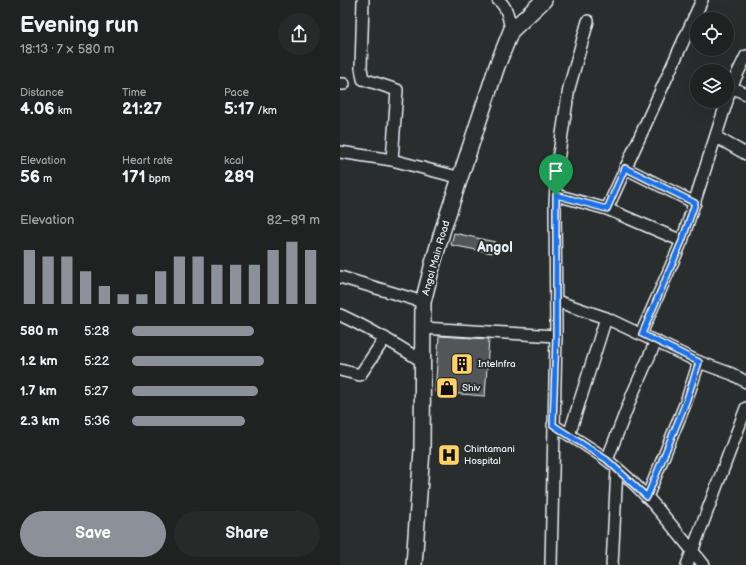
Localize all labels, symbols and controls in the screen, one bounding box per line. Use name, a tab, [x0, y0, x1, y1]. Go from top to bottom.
text: Evening run	[20, 12, 139, 39]
map controls	[690, 12, 734, 108]
button: locate	[690, 12, 734, 56]
button: share	[278, 13, 320, 55]
text: 18:13 · 7 × 580 m	[20, 41, 115, 57]
button: layers	[690, 64, 734, 108]
text: Distance	[20, 86, 64, 99]
text: Time	[122, 86, 146, 99]
text: Pace	[224, 86, 249, 99]
text: 4.06	[20, 99, 55, 119]
text: 21:27	[122, 99, 162, 119]
text: 5:17	[224, 99, 254, 119]
text: km	[55, 104, 72, 117]
text: /km	[254, 104, 277, 117]
text: Elevation	[20, 154, 66, 167]
text: Heart rate	[122, 154, 173, 167]
text: kcal	[224, 154, 244, 167]
pin	[539, 154, 573, 195]
icon: arrive	[545, 160, 567, 182]
text: 56	[20, 167, 40, 187]
text: 171	[122, 167, 146, 187]
text: 289	[224, 167, 254, 187]
text: m	[40, 172, 52, 185]
text: bpm	[146, 172, 170, 185]
text: Elevation	[20, 212, 74, 228]
text: 82–89 m	[267, 212, 320, 228]
street label: Angol Main Road	[420, 219, 452, 297]
district label: Angol	[476, 239, 513, 256]
text: 580 m	[20, 323, 58, 339]
text: 5:28	[84, 323, 109, 339]
building icon: Intelnfra	[449, 351, 475, 377]
text: 1.2 km	[20, 353, 58, 369]
text: 5:22	[84, 353, 109, 369]
place label: Intelnfra	[478, 358, 516, 370]
shop icon: Shiv	[434, 375, 460, 401]
place label: Shiv	[462, 382, 481, 394]
text: 1.7 km	[20, 383, 57, 399]
text: 5:27	[84, 383, 108, 399]
text: 2.3 km	[20, 413, 60, 429]
text: 5:36	[84, 413, 110, 429]
hospital icon: Chintamani Hospital	[436, 442, 462, 468]
place label: Chintamani Hospital	[464, 443, 515, 467]
button: Save	[20, 511, 166, 557]
button: Share	[174, 511, 320, 557]

